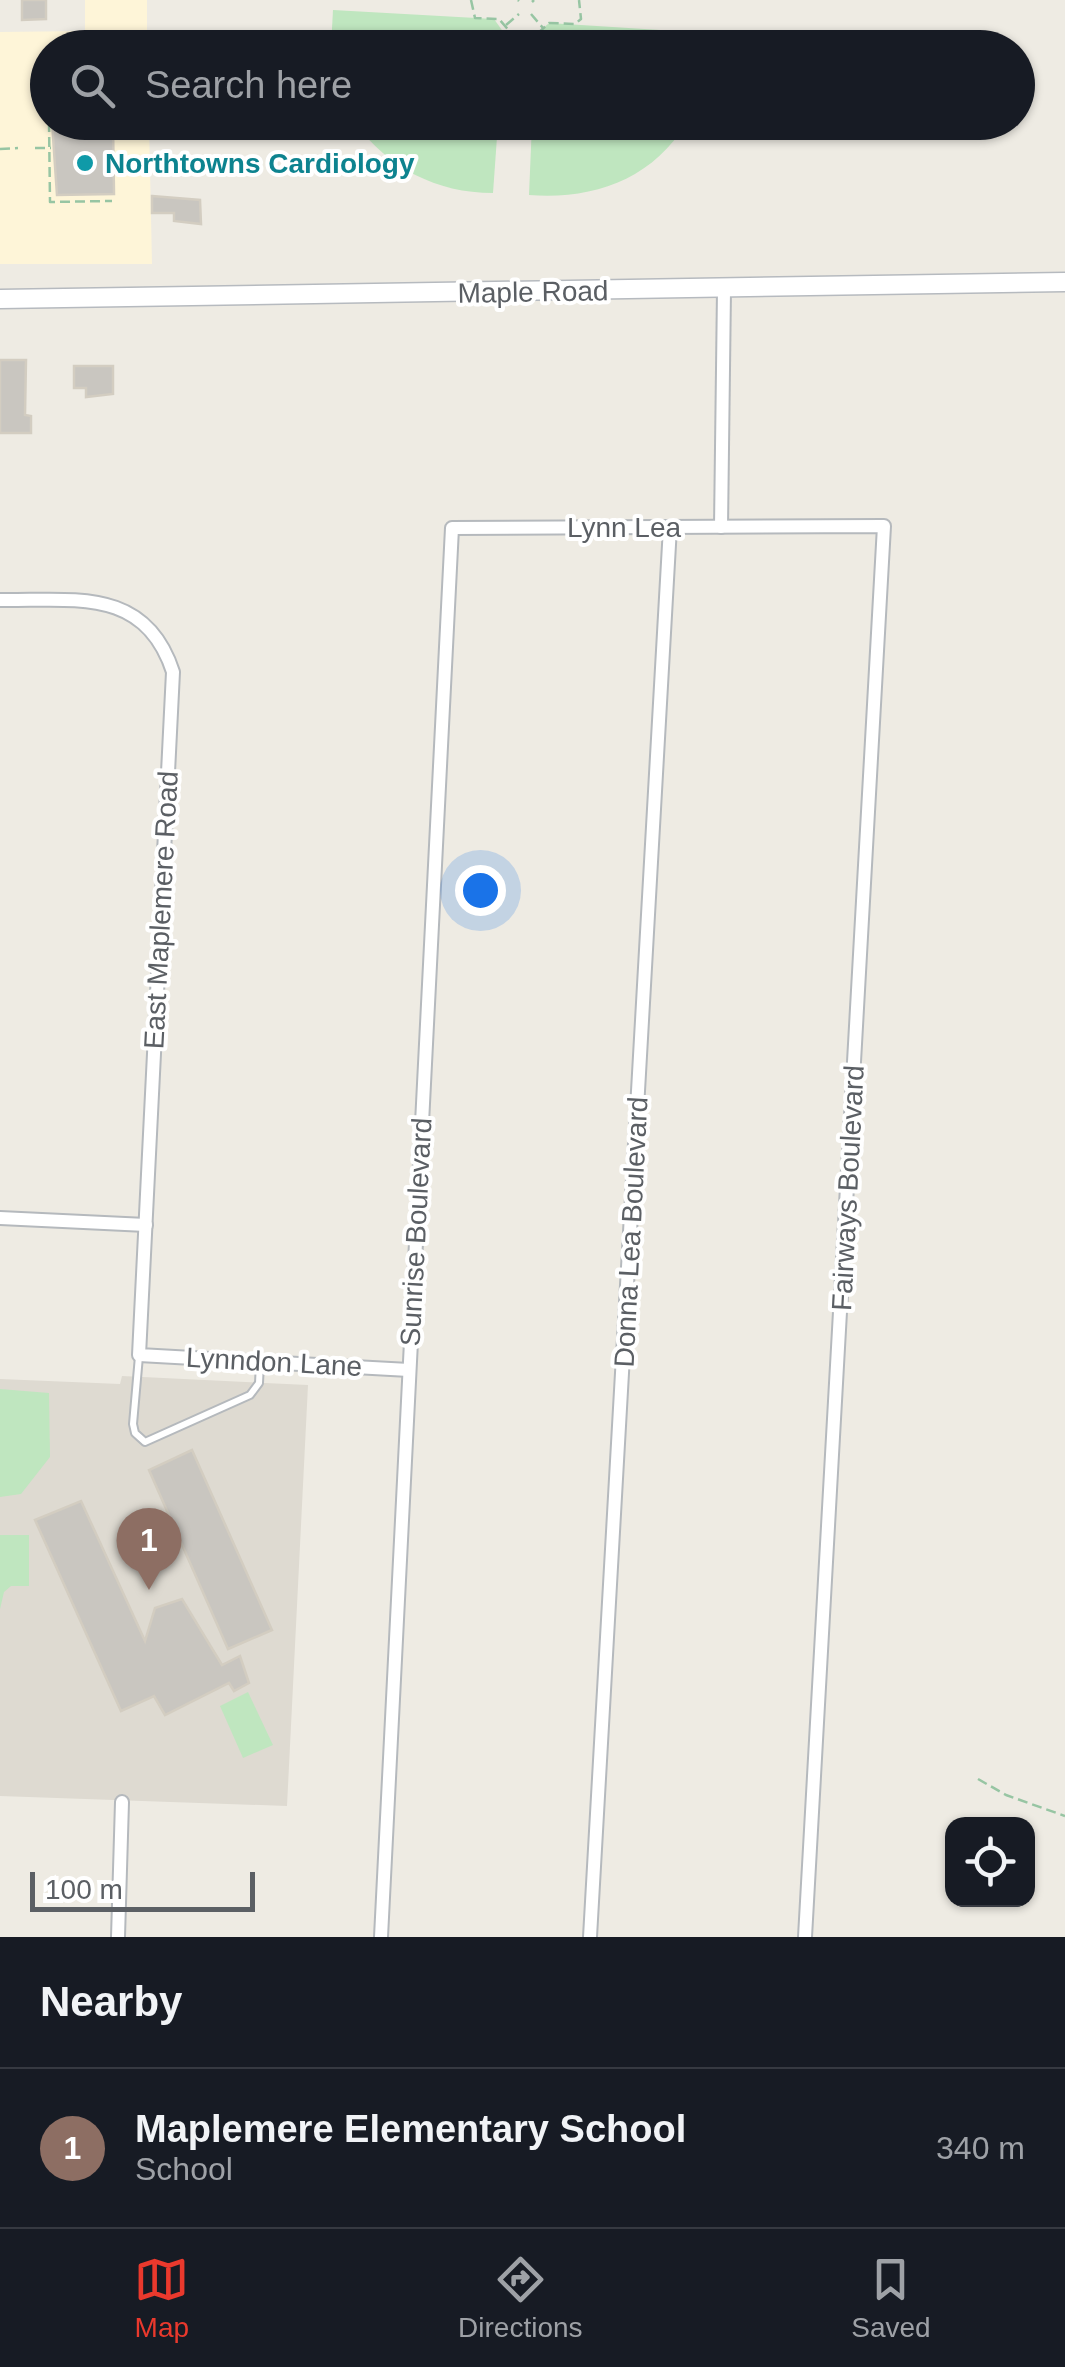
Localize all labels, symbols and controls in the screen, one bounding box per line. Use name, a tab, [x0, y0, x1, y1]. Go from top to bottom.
search box	[30, 30, 1035, 140]
icon: search	[65, 58, 120, 113]
text: Search here	[145, 64, 352, 106]
place label: Northtowns Cardiology	[105, 148, 415, 179]
marker: Northtowns Cardiology	[74, 152, 96, 174]
street label: Maple Road	[457, 275, 609, 309]
street label: Lynn Lea	[567, 512, 682, 543]
street label: East Maplemere Road	[138, 770, 184, 1050]
your location	[455, 865, 506, 916]
street label: Fairways Boulevard	[826, 1064, 870, 1312]
street label: Donna Lea Boulevard	[608, 1096, 654, 1368]
street label: Sunrise Boulevard	[395, 1117, 437, 1347]
street label: Lynndon Lane	[185, 1342, 363, 1382]
pin: 1	[116, 1508, 182, 1590]
map controls	[945, 1817, 1035, 1907]
button: locate	[945, 1817, 1035, 1907]
scale bar	[30, 1867, 255, 1912]
text: 100 m	[45, 1874, 123, 1905]
text: Nearby	[40, 1978, 182, 2025]
text: Maplemere Elementary School	[135, 2108, 686, 2150]
text: 1	[64, 2130, 81, 2166]
text: 340 m	[936, 2130, 1025, 2166]
text: School	[135, 2151, 233, 2187]
tab: Map	[134, 2252, 189, 2344]
tab: Directions	[458, 2252, 583, 2344]
tab: Saved	[851, 2252, 931, 2344]

